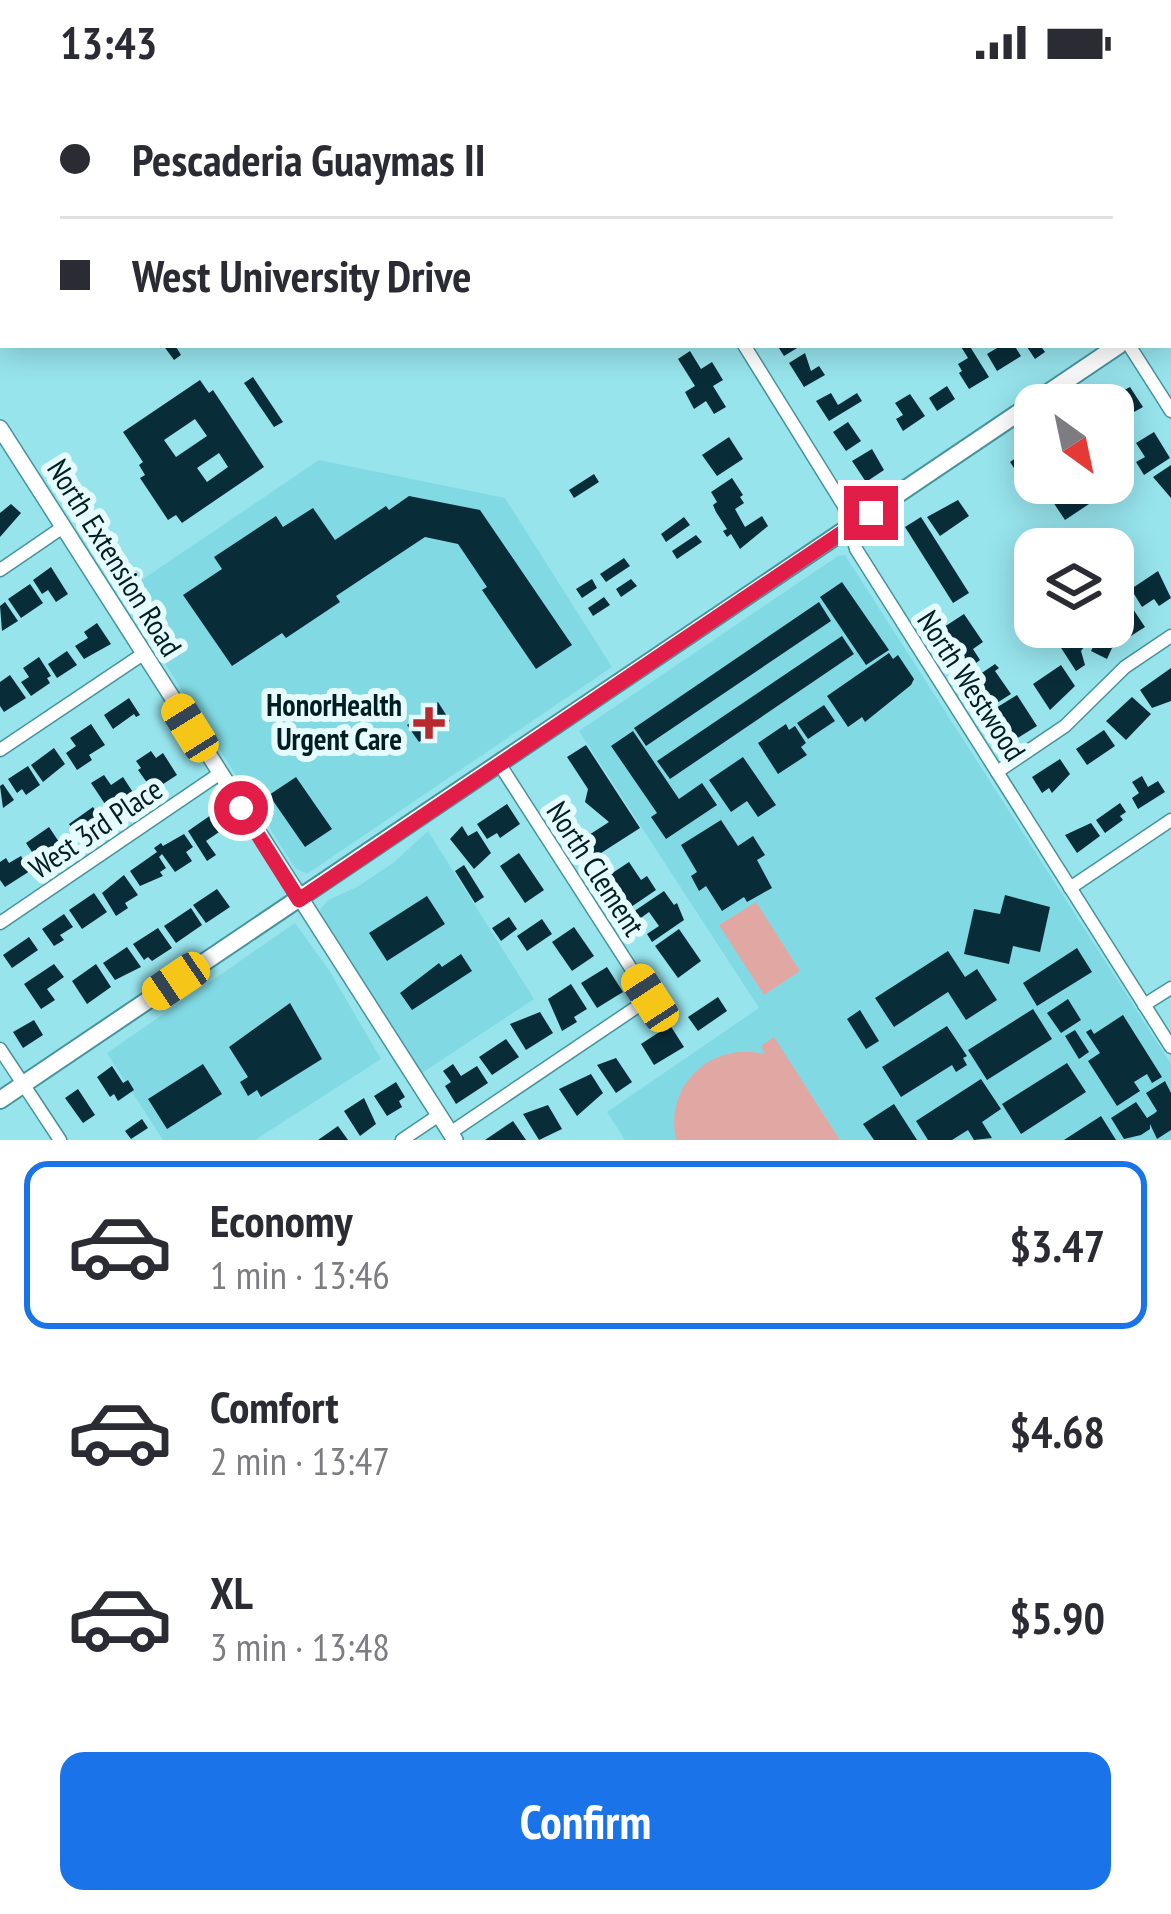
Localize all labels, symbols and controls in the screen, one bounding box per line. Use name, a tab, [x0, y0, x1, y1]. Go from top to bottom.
text: 13:43	[60, 13, 157, 71]
text: Pescaderia Guaymas II	[132, 130, 485, 188]
text: West University Drive	[132, 246, 471, 304]
north arrow	[1014, 384, 1134, 504]
map controls	[1014, 384, 1134, 648]
street label: North Extension Road	[39, 451, 191, 663]
route end	[844, 486, 898, 540]
button: layers	[1014, 528, 1134, 648]
street label: North Westwood	[909, 603, 1035, 768]
place label: HonorHealth Urgent Care	[266, 685, 402, 758]
car	[156, 688, 224, 768]
marker: HonorHealth Urgent Care	[413, 707, 445, 739]
street label: West 3rd Place	[21, 769, 169, 887]
route start	[214, 781, 268, 835]
street label: North Clement	[538, 794, 654, 943]
car	[136, 946, 216, 1016]
car	[615, 958, 685, 1038]
icon: car	[66, 1191, 174, 1299]
text: Economy	[210, 1191, 353, 1249]
text: $3.47	[1009, 1216, 1105, 1274]
text: 1 min · 13:46	[210, 1249, 390, 1300]
icon: car	[66, 1377, 174, 1485]
text: Comfort	[210, 1377, 339, 1435]
text: $4.68	[1009, 1402, 1105, 1460]
text: 2 min · 13:47	[210, 1435, 390, 1486]
icon: car	[66, 1563, 174, 1671]
text: XL	[210, 1563, 253, 1621]
text: $5.90	[1009, 1588, 1105, 1646]
text: 3 min · 13:48	[210, 1621, 390, 1672]
button: Confirm	[60, 1752, 1111, 1890]

